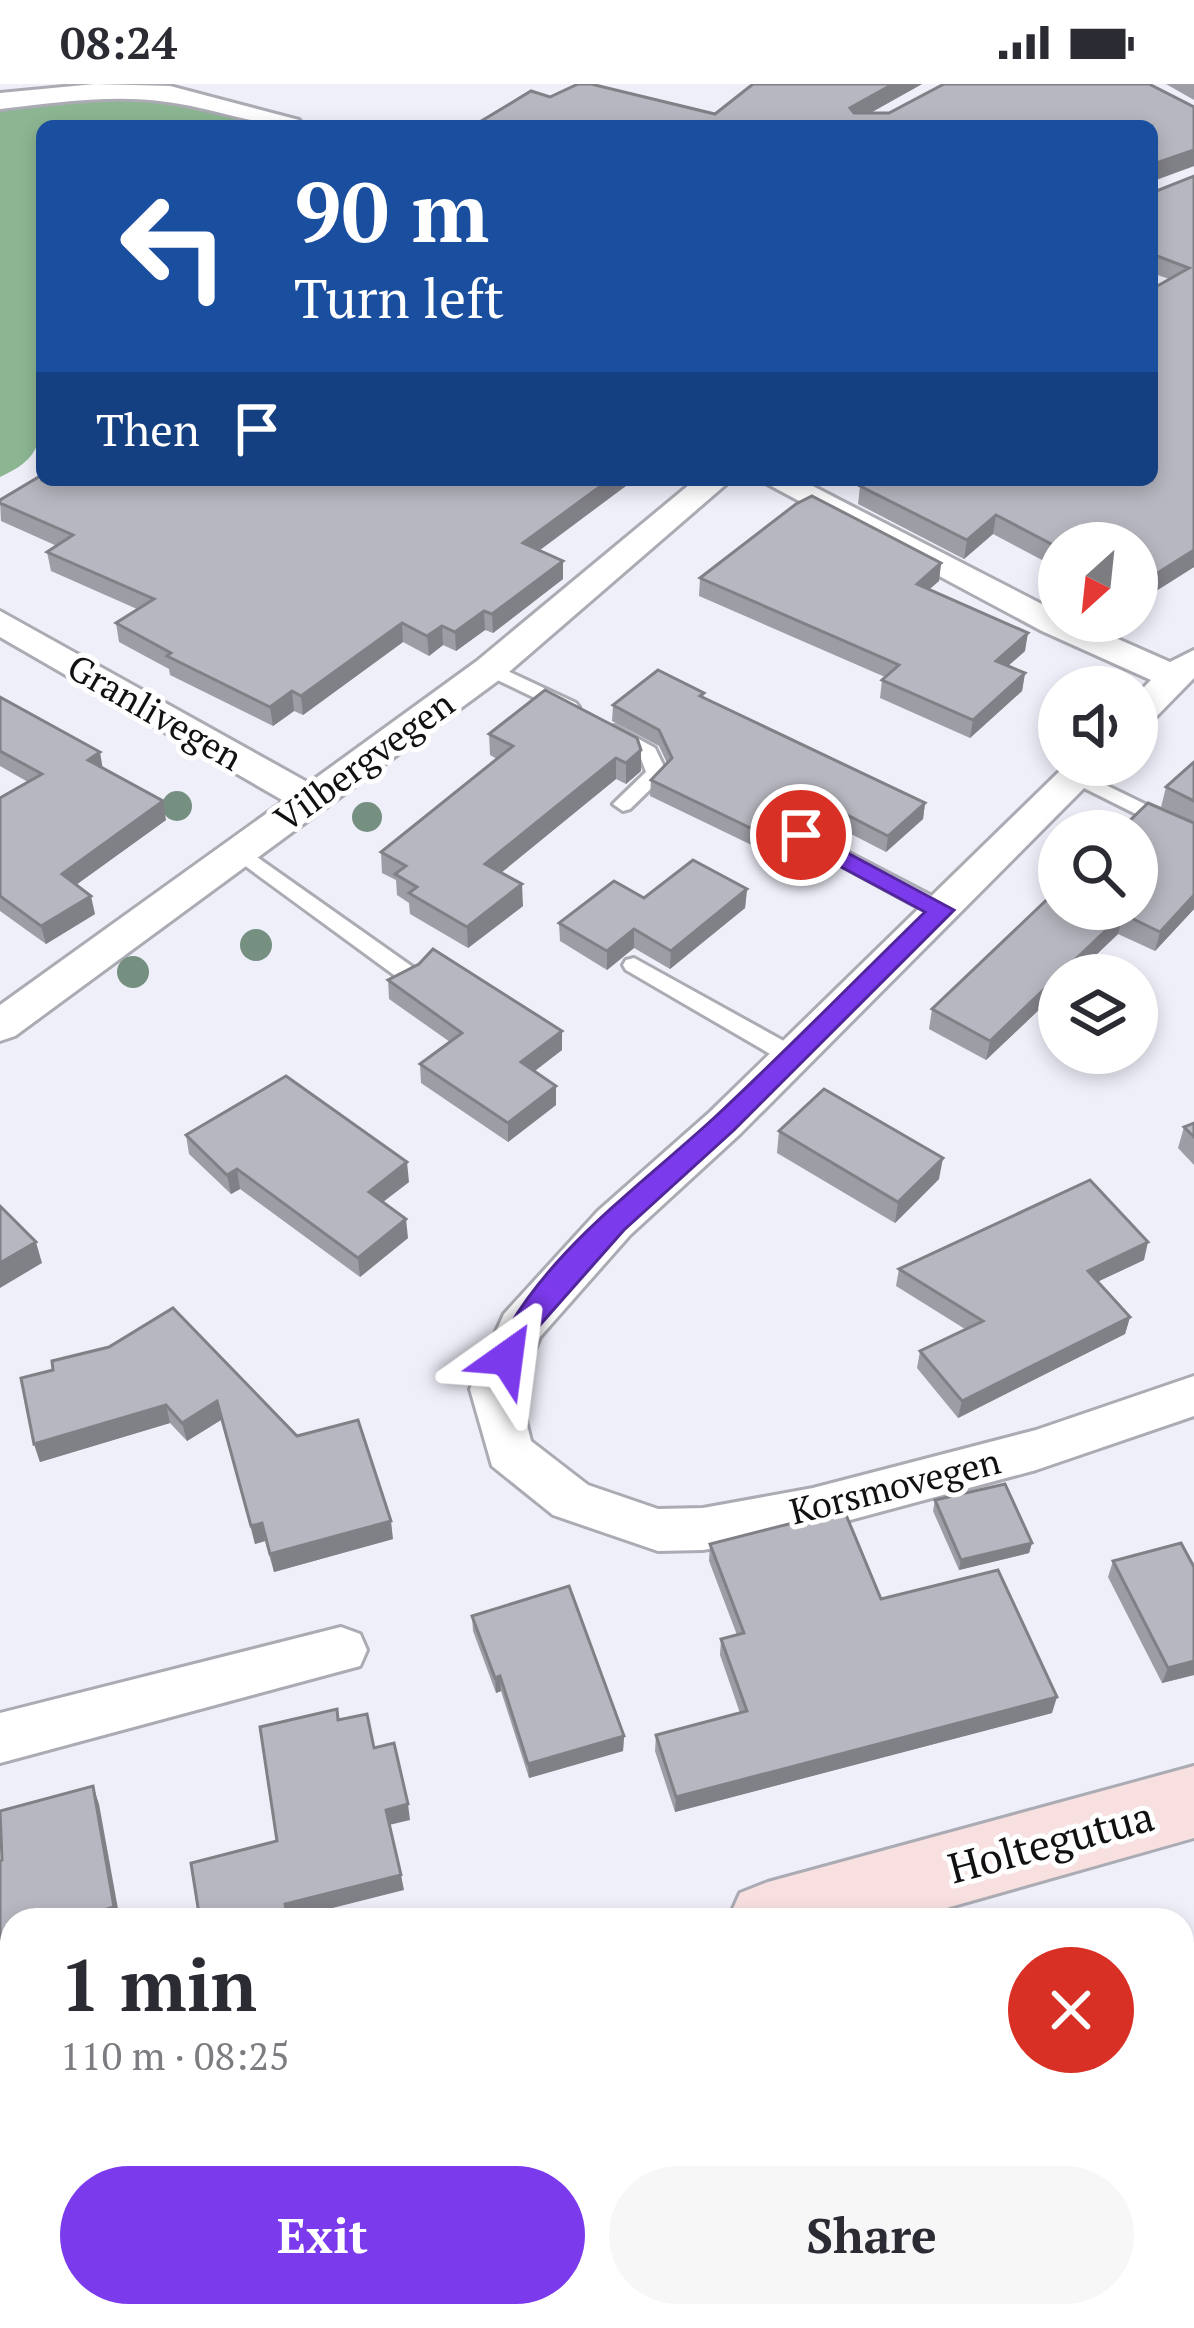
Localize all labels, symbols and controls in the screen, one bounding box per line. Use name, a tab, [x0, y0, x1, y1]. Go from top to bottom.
text: 08:24	[60, 12, 177, 72]
text: 90 m	[294, 155, 489, 266]
icon: left	[96, 168, 252, 324]
text: Turn left	[294, 262, 504, 333]
icon: arrive	[224, 396, 290, 462]
text: Then	[96, 399, 200, 459]
north arrow	[1038, 522, 1158, 642]
map controls	[1038, 522, 1158, 1074]
street label: Granlivegen	[60, 643, 251, 780]
button: sound	[1038, 666, 1158, 786]
street label: Vilbergvegen	[265, 680, 463, 842]
pin	[750, 784, 852, 886]
icon: arrive	[768, 802, 834, 868]
button: search	[1038, 810, 1158, 930]
button: layers	[1038, 954, 1158, 1074]
position arrow	[444, 1295, 570, 1421]
street label: Korsmovegen	[785, 1437, 1005, 1534]
street label: Holtegutua	[942, 1787, 1160, 1895]
text: 1 min	[60, 1936, 257, 2032]
button: close	[1008, 1947, 1134, 2073]
text: 110 m · 08:25	[60, 2029, 290, 2081]
button: Exit	[60, 2166, 585, 2304]
button: Share	[609, 2166, 1134, 2304]

